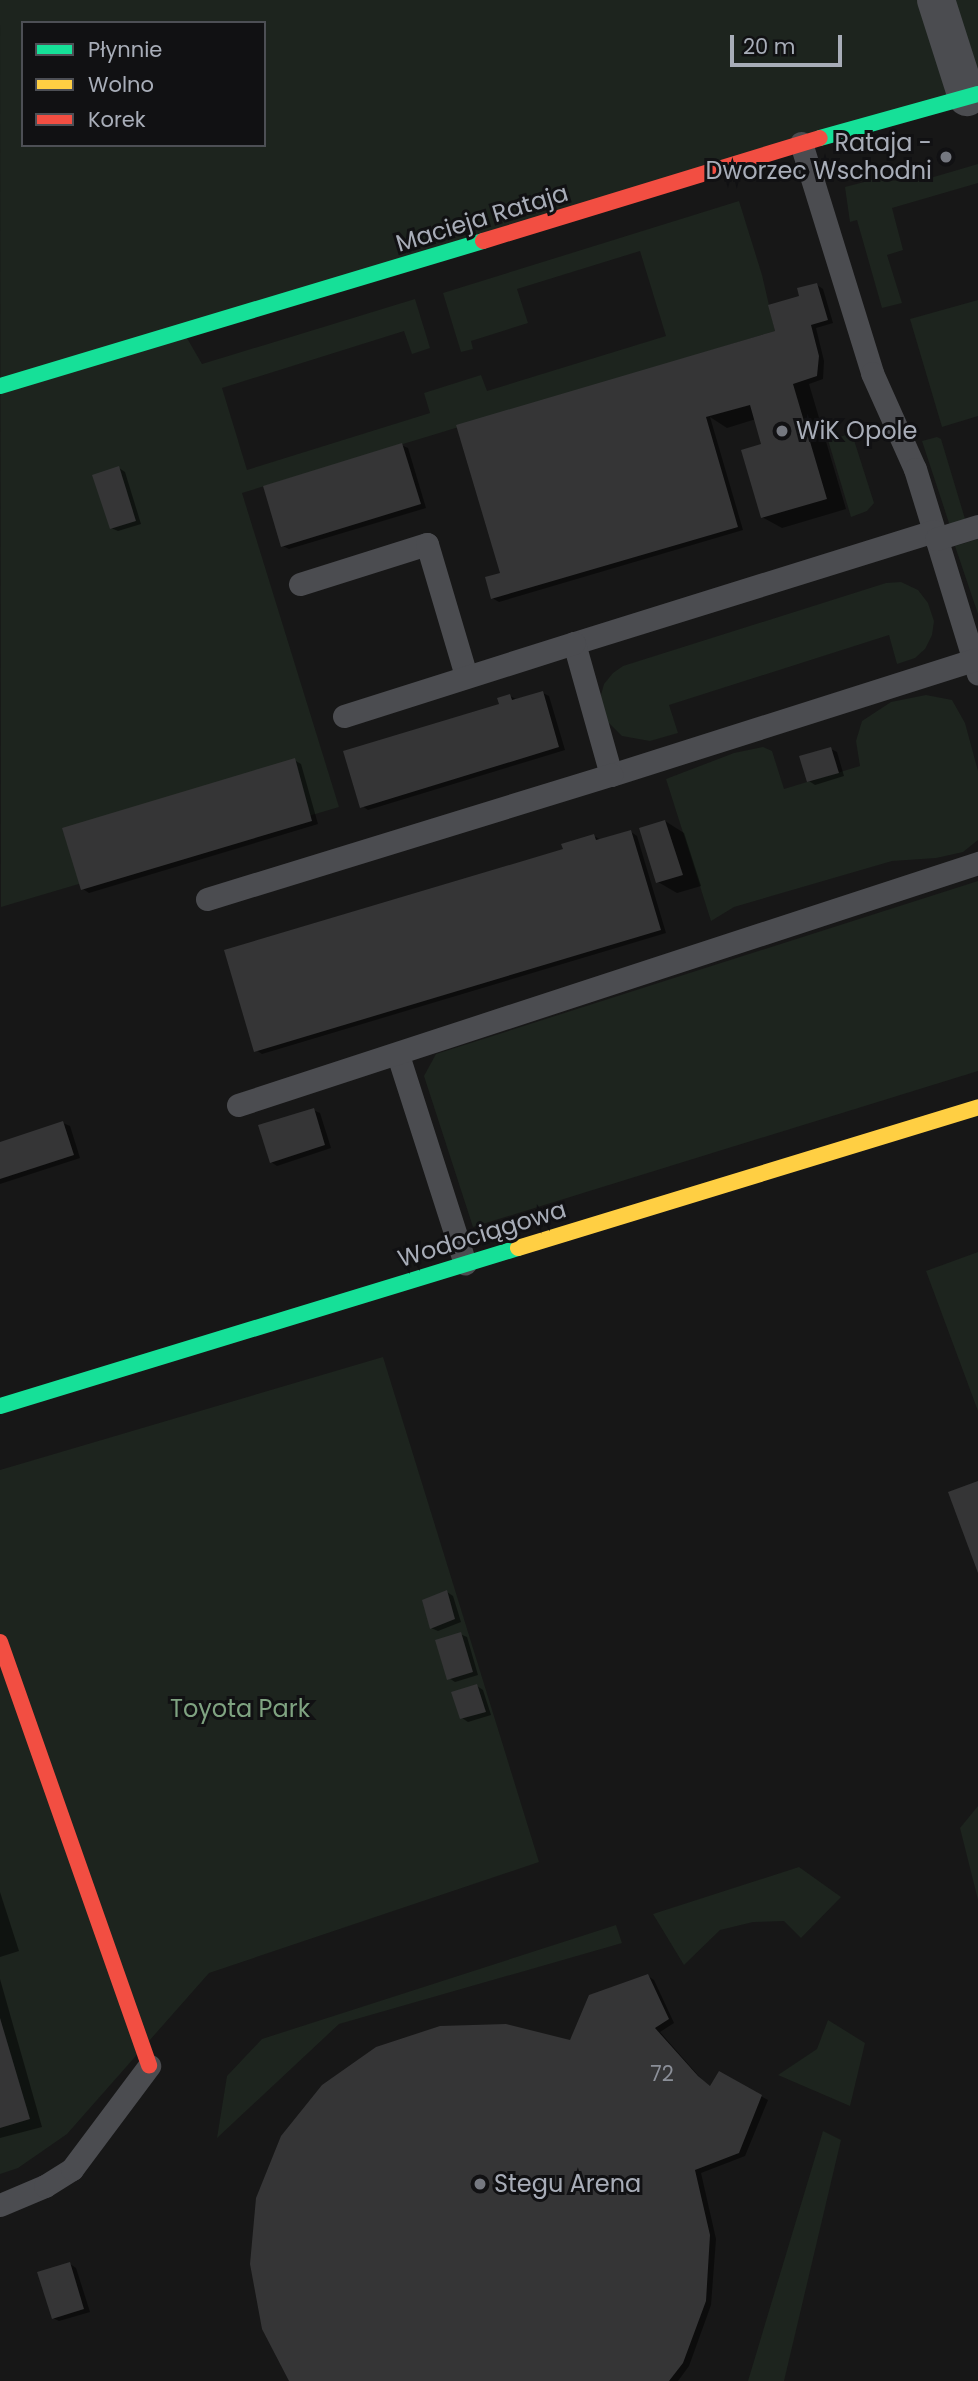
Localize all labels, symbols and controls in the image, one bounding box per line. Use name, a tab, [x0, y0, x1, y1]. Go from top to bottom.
legend	[21, 21, 266, 147]
scale bar	[733, 21, 845, 65]
text: 20 m	[743, 32, 796, 61]
text: Płynnie	[88, 35, 162, 64]
text: Wolno	[88, 70, 154, 99]
text: Korek	[88, 105, 146, 134]
place label: Rataja - Dworzec Wschodni	[706, 129, 932, 185]
marker: Rataja - Dworzec Wschodni	[938, 149, 954, 165]
street label: Macieja Rataja	[392, 178, 572, 258]
place label: WiK Opole	[796, 417, 917, 445]
marker: WiK Opole	[774, 423, 790, 439]
street label: Wodociągowa	[394, 1195, 570, 1273]
park label: Toyota Park	[170, 1695, 310, 1723]
house number: 72	[650, 2061, 674, 2087]
place label: Stegu Arena	[494, 2170, 641, 2198]
marker: Stegu Arena	[472, 2176, 488, 2192]

